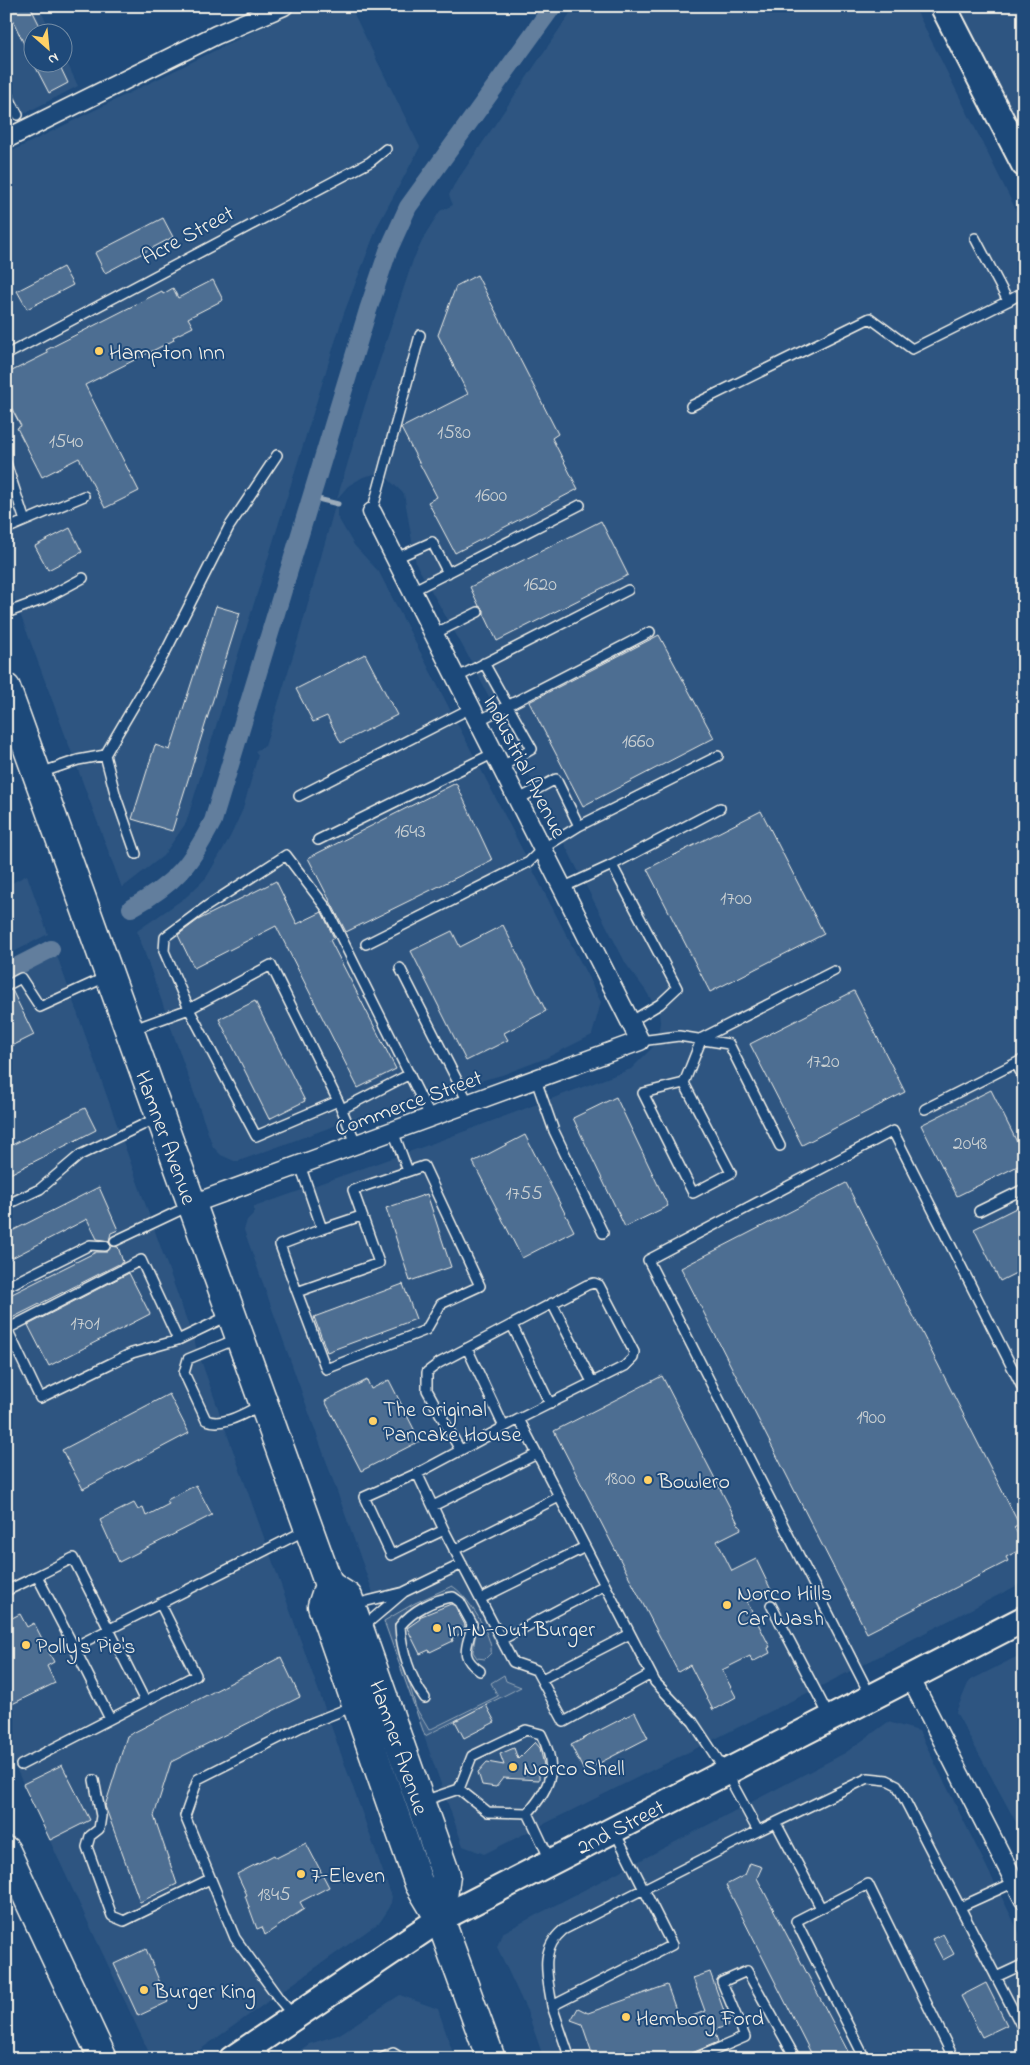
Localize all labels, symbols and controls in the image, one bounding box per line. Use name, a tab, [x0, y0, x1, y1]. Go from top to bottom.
north arrow	[22, 22, 72, 72]
text: N	[44, 47, 62, 70]
street label: Acre Street	[136, 199, 241, 274]
place label: Hampton Inn	[109, 338, 225, 370]
marker: Hampton Inn	[93, 345, 105, 357]
house number: 1580	[437, 419, 471, 448]
house number: 1540	[49, 428, 84, 457]
house number: 1600	[475, 482, 508, 511]
house number: 1620	[523, 571, 557, 600]
street label: Industrial Avenue	[473, 690, 573, 845]
house number: 1660	[622, 728, 655, 757]
house number: 1643	[394, 818, 426, 847]
house number: 1700	[720, 885, 752, 914]
house number: 1720	[806, 1048, 840, 1077]
street label: Commerce Street	[331, 1063, 488, 1146]
street label: Hamner Avenue	[125, 1067, 203, 1210]
house number: 2048	[953, 1130, 987, 1159]
house number: 1755	[505, 1180, 543, 1209]
house number: 1701	[70, 1310, 100, 1339]
place label: The Original Pancake House	[383, 1395, 522, 1452]
house number: 1900	[856, 1404, 886, 1433]
marker: The Original Pancake House	[367, 1415, 379, 1427]
house number: 1800	[604, 1465, 636, 1494]
place label: Bowlero	[657, 1467, 730, 1499]
marker: Bowlero	[642, 1474, 654, 1486]
place label: Norco Hills Car Wash	[737, 1579, 832, 1636]
marker: Norco Hills Car Wash	[721, 1599, 733, 1611]
place label: In-N-Out Burger	[447, 1615, 595, 1648]
marker: In-N-Out Burger	[431, 1622, 443, 1634]
place label: Polly's Pie's	[36, 1632, 136, 1665]
marker: Polly's Pie's	[20, 1639, 32, 1651]
street label: Hamner Avenue	[359, 1676, 435, 1820]
place label: Norco Shell	[523, 1754, 625, 1786]
marker: Norco Shell	[507, 1761, 519, 1773]
street label: 2nd Street	[572, 1793, 672, 1865]
place label: 7-Eleven	[311, 1861, 385, 1893]
marker: 7-Eleven	[295, 1868, 307, 1880]
house number: 1845	[257, 1881, 291, 1910]
place label: Burger King	[153, 1977, 256, 2010]
marker: Burger King	[138, 1984, 150, 1996]
place label: Hemborg Ford	[636, 2004, 764, 2037]
marker: Hemborg Ford	[620, 2011, 632, 2023]

